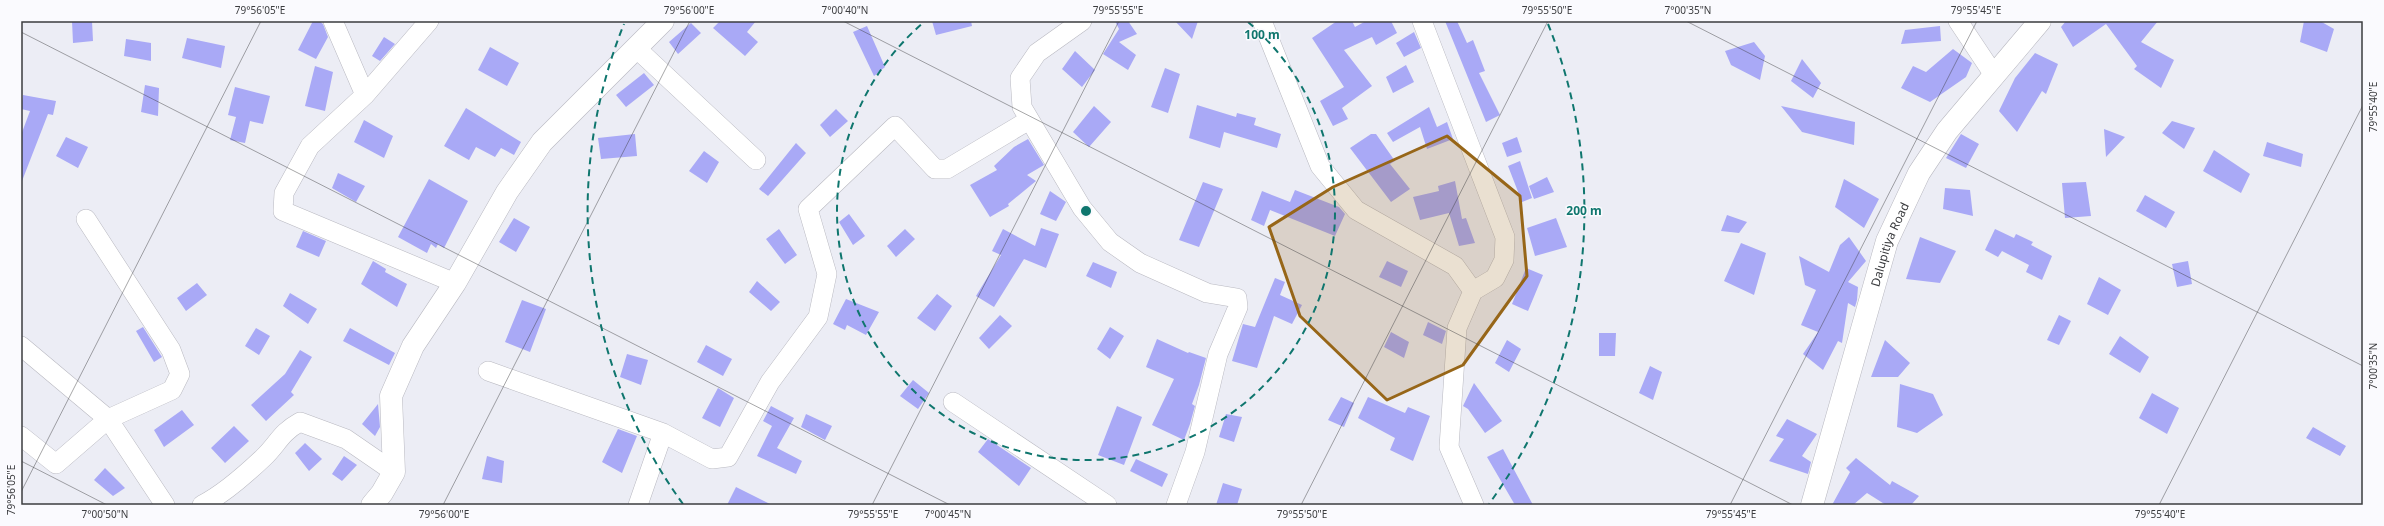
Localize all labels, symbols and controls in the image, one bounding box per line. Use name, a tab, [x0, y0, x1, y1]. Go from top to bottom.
text: 79°56'05"E	[235, 3, 285, 17]
text: 79°56'00"E	[664, 3, 714, 17]
text: 7°00'40"N	[822, 3, 868, 17]
text: 79°55'55"E	[1093, 3, 1143, 17]
text: 79°55'50"E	[1522, 3, 1572, 17]
text: 7°00'35"N	[1665, 3, 1711, 17]
text: 79°55'45"E	[1951, 3, 2001, 17]
text: 100 m	[1244, 26, 1280, 43]
text: 79°55'40"E	[2366, 82, 2380, 132]
street label: Dalupitiya Road	[1866, 199, 1913, 288]
text: 200 m	[1566, 202, 1602, 219]
centre of rings	[1079, 204, 1093, 218]
text: 7°00'35"N	[2366, 343, 2380, 389]
text: 79°56'05"E	[4, 465, 18, 515]
text: 7°00'50"N	[82, 507, 128, 521]
text: 79°56'00"E	[419, 507, 469, 521]
text: 79°55'55"E	[848, 507, 898, 521]
text: 7°00'45"N	[925, 507, 971, 521]
text: 79°55'50"E	[1277, 507, 1327, 521]
text: 79°55'45"E	[1706, 507, 1756, 521]
text: 79°55'40"E	[2135, 507, 2185, 521]

